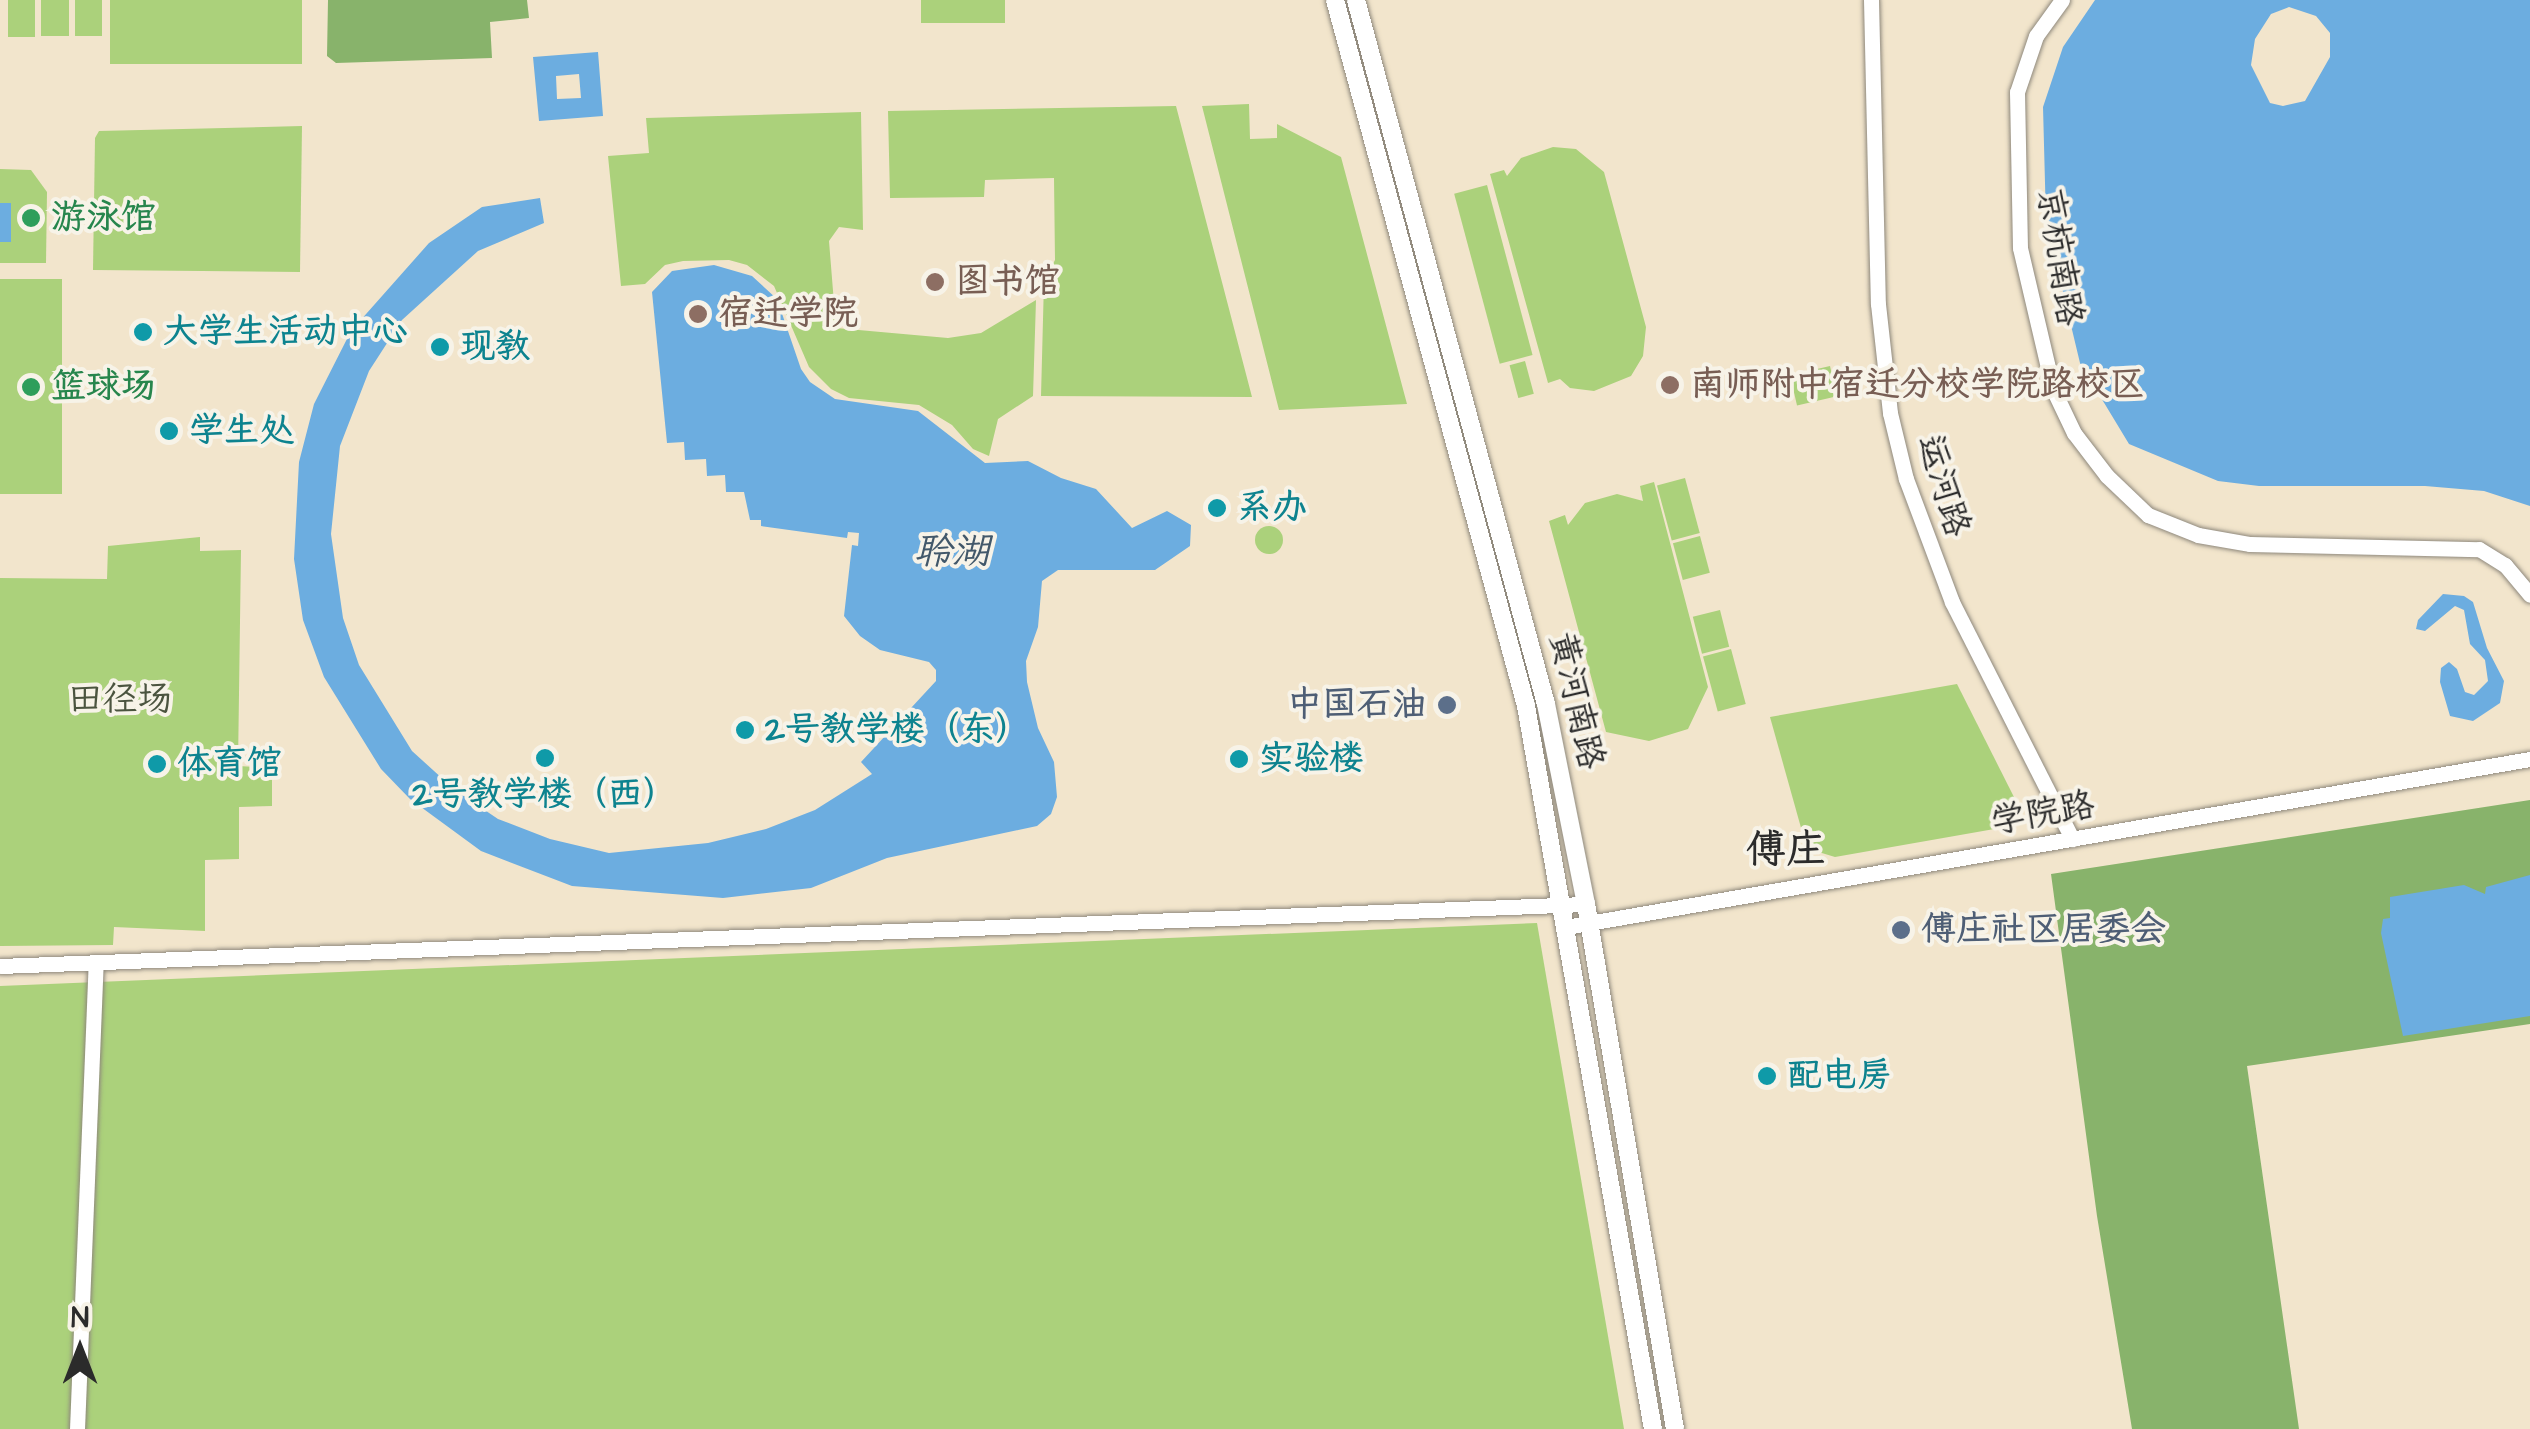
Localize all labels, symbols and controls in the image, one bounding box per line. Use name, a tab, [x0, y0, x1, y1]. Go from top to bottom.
street label: 京杭南路	[2027, 185, 2091, 329]
place label: 游泳馆	[51, 197, 156, 239]
marker: 游泳馆	[20, 207, 42, 229]
place label: 图书馆	[955, 261, 1060, 303]
marker: 图书馆	[924, 271, 946, 293]
place label: 宿迁学院	[718, 293, 858, 335]
marker: 宿迁学院	[687, 303, 709, 325]
place label: 大学生活动中心	[163, 311, 408, 353]
marker: 大学生活动中心	[132, 321, 154, 343]
place label: 现教	[460, 326, 530, 368]
marker: 现教	[429, 336, 451, 358]
place label: 南师附中宿迁分校学院路校区	[1690, 364, 2145, 406]
place label: 篮球场	[51, 366, 156, 408]
marker: 南师附中宿迁分校学院路校区	[1659, 374, 1681, 396]
marker: 篮球场	[20, 376, 42, 398]
place label: 学生处	[189, 410, 294, 452]
marker: 学生处	[158, 420, 180, 442]
street label: 运河路	[1908, 430, 1978, 542]
place label: 系办	[1237, 487, 1307, 529]
marker: 系办	[1206, 497, 1228, 519]
water label: 聆湖	[914, 530, 990, 576]
street label: 黄河南路	[1540, 628, 1612, 774]
park label: 田径场	[68, 679, 172, 721]
place label: 中国石油	[1287, 684, 1427, 726]
marker: 中国石油	[1436, 694, 1458, 716]
place label: 2号教学楼（东）	[765, 709, 1030, 751]
marker: 2号教学楼（东）	[734, 719, 756, 741]
place label: 实验楼	[1259, 738, 1364, 780]
place label: 体育馆	[177, 743, 282, 785]
marker: 2号教学楼（西）	[534, 747, 556, 769]
marker: 实验楼	[1228, 748, 1250, 770]
marker: 体育馆	[146, 753, 168, 775]
place label: 2号教学楼（西）	[412, 774, 678, 816]
street label: 学院路	[1988, 784, 2098, 844]
district label: 傅庄	[1746, 827, 1826, 875]
place label: 傅庄社区居委会	[1921, 909, 2166, 951]
marker: 傅庄社区居委会	[1890, 919, 1912, 941]
place label: 配电房	[1787, 1055, 1892, 1097]
marker: 配电房	[1756, 1065, 1778, 1087]
north arrow	[30, 1299, 130, 1399]
text: N	[71, 1299, 89, 1338]

